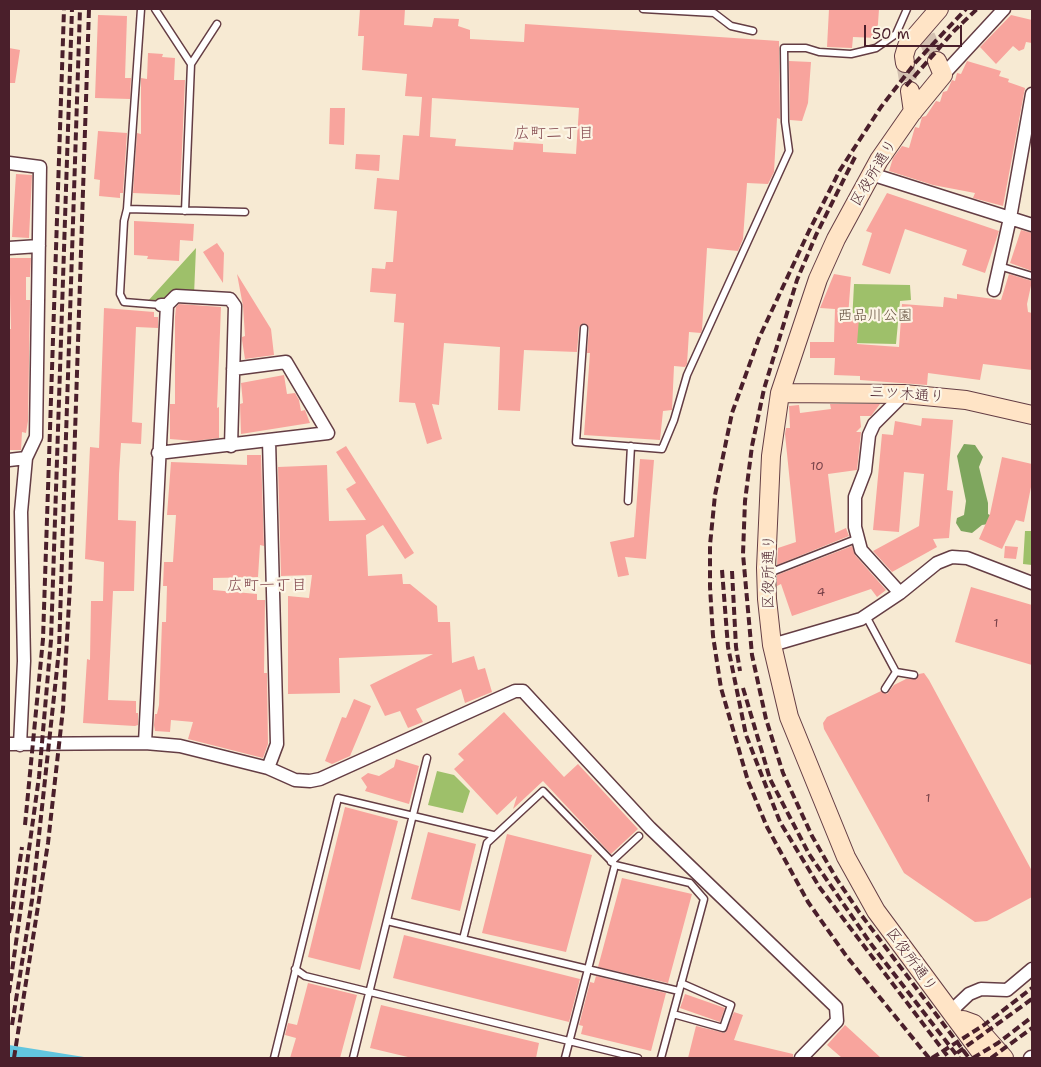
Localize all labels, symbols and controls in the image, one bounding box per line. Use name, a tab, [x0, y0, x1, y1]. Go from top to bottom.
scale bar	[866, 15, 964, 47]
text: 50 m	[872, 24, 910, 44]
district label: 広町二丁目	[514, 124, 594, 144]
street label: 区役所通り	[847, 136, 901, 210]
park label: 西品川公園	[838, 307, 912, 325]
street label: 三ツ木通り	[869, 383, 945, 407]
house number: 10	[810, 460, 824, 474]
street label: 区役所通り	[760, 535, 778, 609]
district label: 広町一丁目	[227, 576, 307, 596]
house number: 4	[817, 586, 825, 600]
house number: 1	[993, 617, 999, 631]
house number: 1	[925, 792, 931, 806]
street label: 区役所通り	[882, 924, 940, 996]

